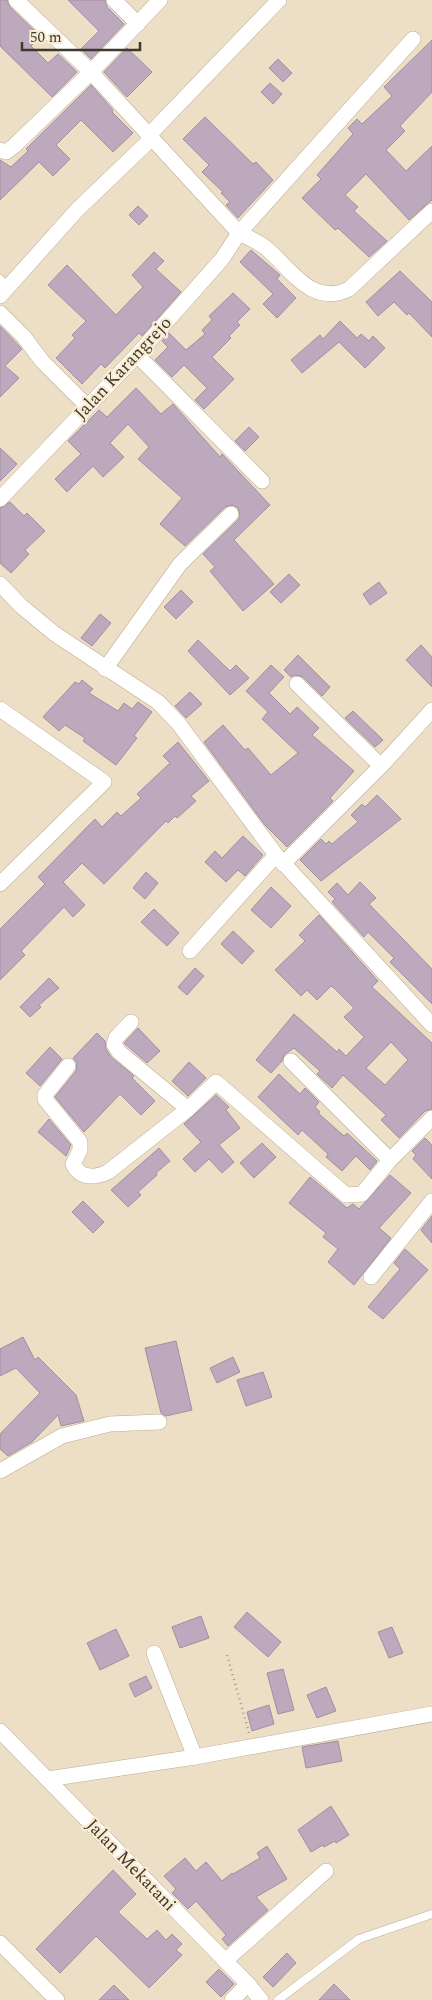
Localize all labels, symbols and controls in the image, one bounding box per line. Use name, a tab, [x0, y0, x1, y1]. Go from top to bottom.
scale bar	[22, 20, 140, 52]
text: 50 m	[30, 26, 62, 49]
street label: Jalan Karangrejo	[68, 310, 178, 426]
street label: Jalan Mekatani	[80, 1812, 182, 1918]

